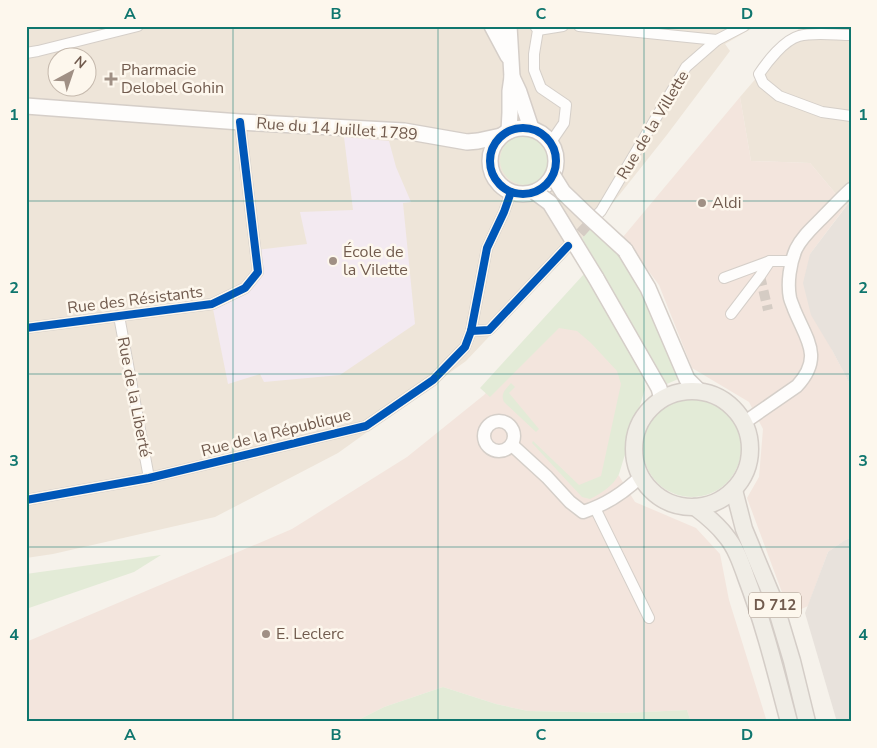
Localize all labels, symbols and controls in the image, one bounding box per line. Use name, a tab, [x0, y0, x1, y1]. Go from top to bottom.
text: A	[124, 3, 136, 25]
text: B	[330, 3, 342, 25]
text: C	[536, 3, 547, 25]
text: D	[741, 3, 753, 25]
north arrow	[48, 48, 98, 98]
text: N	[70, 52, 90, 73]
place label: Pharmacie Delobel Gohin	[121, 59, 224, 99]
street label: Rue de la Villette	[612, 66, 694, 184]
marker: Pharmacie Delobel Gohin	[105, 73, 117, 85]
text: 1	[9, 104, 19, 126]
text: 1	[858, 104, 868, 126]
street label: Rue du 14 Juillet 1789	[255, 112, 419, 146]
place label: Aldi	[712, 192, 741, 214]
marker: Aldi	[696, 197, 708, 209]
place label: École de la Vilette	[343, 241, 408, 281]
marker: École de la Vilette	[327, 255, 339, 267]
text: 2	[9, 277, 19, 299]
text: 2	[858, 277, 868, 299]
street label: Rue des Résistants	[66, 281, 204, 319]
street label: Rue de la Liberté	[112, 335, 156, 459]
street label: Rue de la République	[199, 404, 353, 462]
text: 3	[9, 450, 19, 472]
text: 3	[858, 450, 868, 472]
road number: D 712	[749, 592, 801, 618]
place label: E. Leclerc	[276, 623, 345, 645]
text: 4	[9, 624, 19, 646]
text: 4	[858, 624, 868, 646]
marker: E. Leclerc	[260, 628, 272, 640]
text: A	[124, 724, 136, 746]
text: B	[330, 724, 342, 746]
text: C	[536, 724, 547, 746]
text: D	[741, 724, 753, 746]

